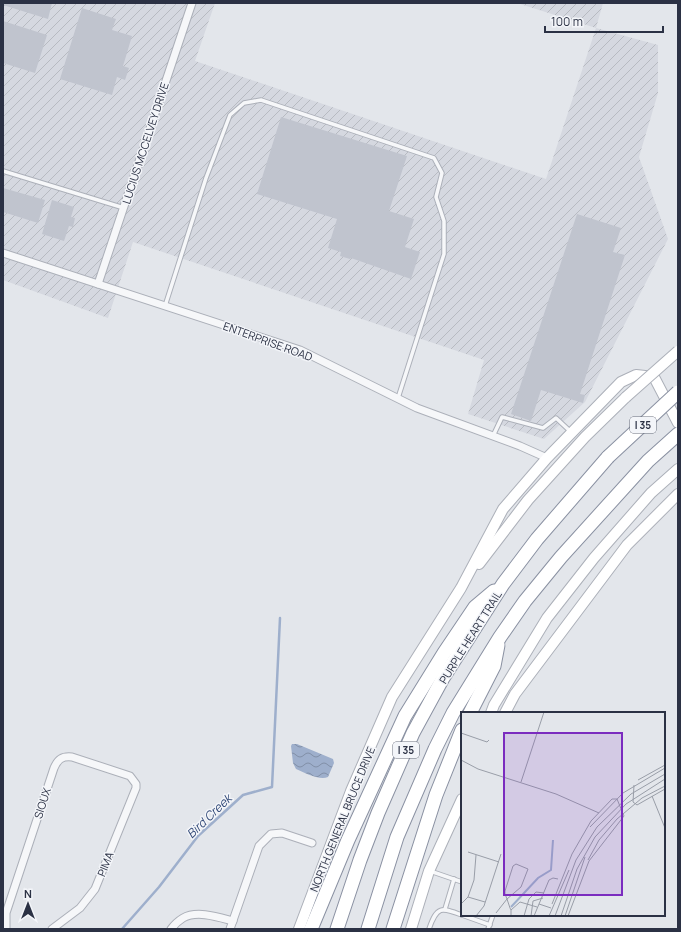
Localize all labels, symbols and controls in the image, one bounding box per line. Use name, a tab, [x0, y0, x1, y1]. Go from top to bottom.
scale bar	[545, 8, 663, 34]
text: 100 m	[551, 13, 583, 30]
street label: LUCIUS MCCELVEY DRIVE	[118, 80, 172, 206]
street label: ENTERPRISE ROAD	[221, 318, 315, 364]
road number: I 35	[630, 417, 656, 433]
street label: PURPLE HEART TRAIL	[435, 587, 505, 686]
inset map	[461, 712, 665, 916]
road number: I 35	[393, 742, 419, 758]
street label: NORTH GENERAL BRUCE DRIVE	[306, 744, 378, 894]
street label: SIOUX	[30, 785, 54, 820]
water label: Bird Creek	[183, 789, 237, 842]
street label: PIMA	[93, 849, 117, 879]
north arrow	[8, 884, 48, 924]
text: N	[24, 886, 32, 901]

